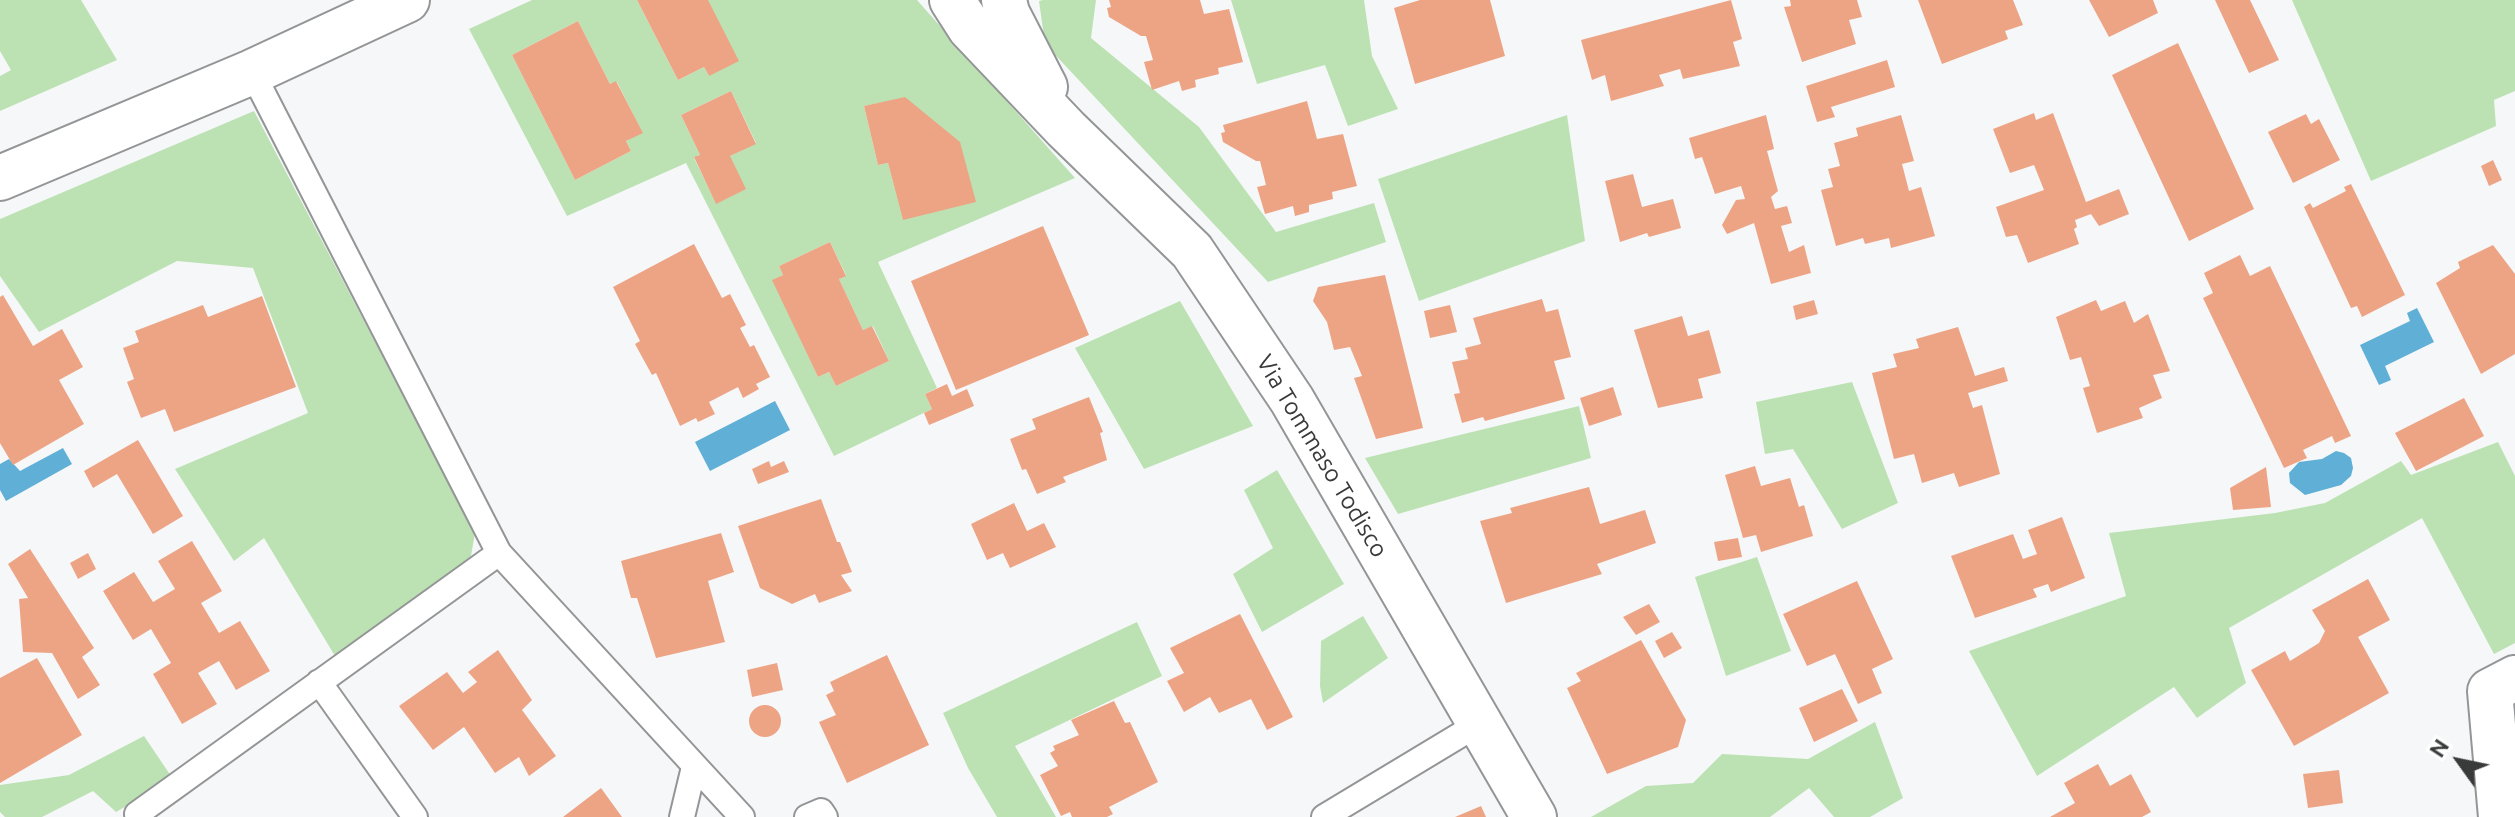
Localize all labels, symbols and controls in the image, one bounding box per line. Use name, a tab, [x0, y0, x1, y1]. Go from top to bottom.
street label: Via Tommaso Todisco	[1250, 349, 1394, 563]
north arrow	[2419, 721, 2499, 801]
text: N	[2423, 734, 2453, 761]

